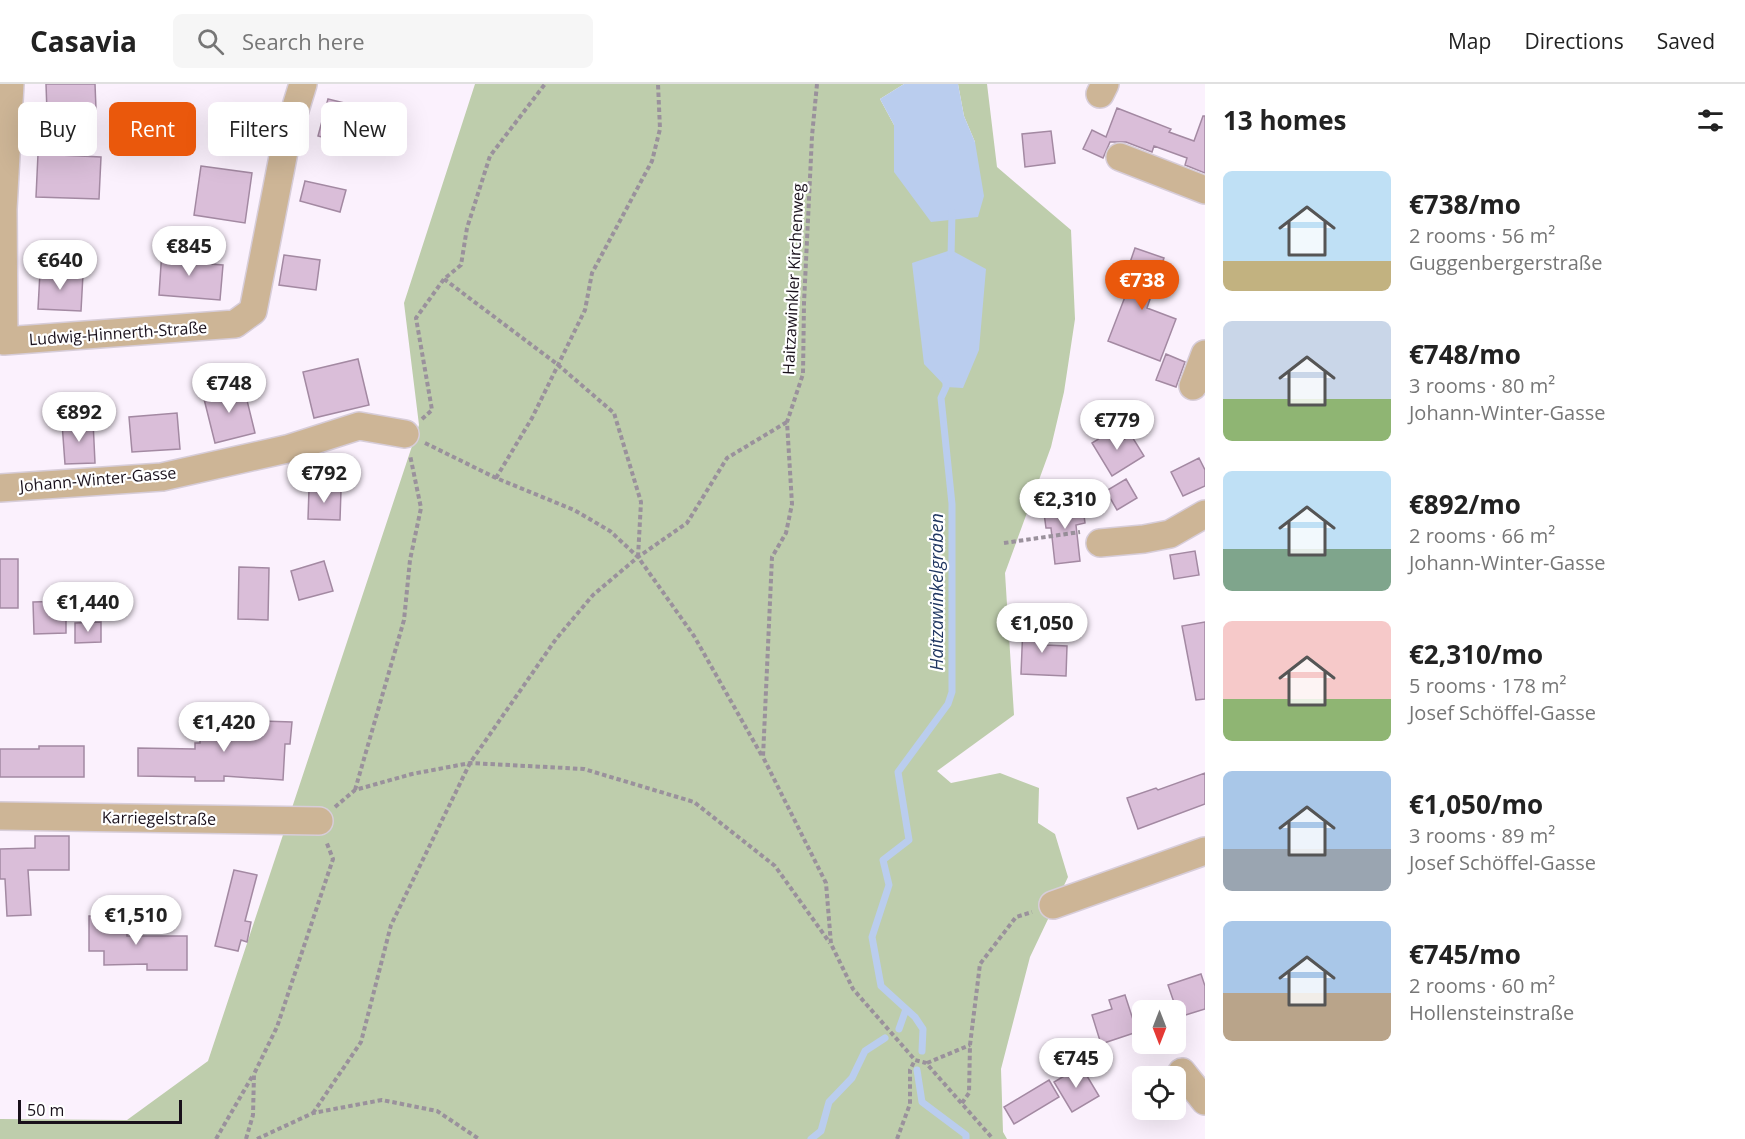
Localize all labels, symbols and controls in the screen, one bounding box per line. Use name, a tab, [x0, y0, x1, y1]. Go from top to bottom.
search box	[173, 14, 593, 68]
text: Casavia	[30, 22, 137, 60]
icon: search	[194, 25, 227, 58]
text: Search here	[242, 26, 365, 56]
text: Map	[1448, 27, 1491, 55]
text: Directions	[1524, 27, 1624, 55]
text: Saved	[1657, 27, 1715, 55]
chip: Buy	[18, 102, 97, 156]
chip: Rent	[109, 102, 196, 156]
chip: Filters	[208, 102, 309, 156]
chip: New	[321, 102, 407, 156]
text: 13 homes	[1223, 102, 1347, 138]
icon: filters	[1694, 104, 1727, 137]
street label: Haitzawinkler Kirchenweg	[777, 182, 809, 375]
text: €738/mo	[1409, 186, 1521, 222]
icon: home	[1271, 195, 1343, 267]
text: 2 rooms · 56 m²	[1409, 222, 1555, 249]
pin: €845	[153, 226, 225, 277]
text: €845	[166, 232, 212, 259]
pin: €640	[24, 240, 96, 291]
text: €640	[37, 246, 83, 273]
text: Guggenbergerstraße	[1409, 249, 1603, 276]
pin: €738	[1106, 260, 1178, 311]
text: €738	[1119, 266, 1165, 293]
street label: Ludwig-Hinnerth-Straße	[28, 316, 208, 350]
text: €748/mo	[1409, 336, 1521, 372]
icon: home	[1271, 345, 1343, 417]
pin: €748	[193, 363, 265, 414]
text: €748	[206, 369, 252, 396]
text: 3 rooms · 80 m²	[1409, 372, 1555, 399]
pin: €892	[43, 392, 115, 443]
text: €892	[56, 398, 102, 425]
text: Johann-Winter-Gasse	[1409, 399, 1605, 426]
pin: €779	[1081, 400, 1153, 451]
text: €779	[1094, 406, 1140, 433]
pin: €792	[288, 453, 360, 504]
text: €792	[301, 459, 347, 486]
street label: Johann-Winter-Gasse	[17, 461, 177, 497]
pin: €2,310	[1016, 479, 1114, 530]
text: €2,310	[1034, 485, 1096, 512]
text: €892/mo	[1409, 486, 1521, 522]
icon: home	[1271, 495, 1343, 567]
water label: Haitzawinkelgraben	[924, 513, 948, 671]
text: 2 rooms · 66 m²	[1409, 522, 1555, 549]
text: Johann-Winter-Gasse	[1409, 549, 1605, 576]
pin: €1,440	[39, 582, 137, 633]
text: €1,440	[57, 588, 119, 615]
pin: €1,050	[993, 603, 1091, 654]
text: €1,050	[1011, 609, 1073, 636]
text: €2,310/mo	[1409, 636, 1543, 672]
icon: home	[1271, 645, 1343, 717]
text: 5 rooms · 178 m²	[1409, 672, 1567, 699]
text: Josef Schöffel-Gasse	[1409, 699, 1596, 726]
pin: €1,420	[175, 702, 273, 753]
text: €1,420	[193, 708, 255, 735]
text: €1,050/mo	[1409, 786, 1543, 822]
icon: home	[1271, 795, 1343, 867]
street label: Karriegelstraße	[102, 806, 216, 830]
text: 3 rooms · 89 m²	[1409, 822, 1555, 849]
text: Josef Schöffel-Gasse	[1409, 849, 1596, 876]
pin: €1,510	[87, 895, 185, 946]
text: €1,510	[105, 901, 167, 928]
text: €745/mo	[1409, 936, 1521, 972]
icon: home	[1271, 945, 1343, 1017]
text: 2 rooms · 60 m²	[1409, 972, 1555, 999]
text: Hollensteinstraße	[1409, 999, 1574, 1026]
north arrow	[1132, 1000, 1186, 1054]
map controls	[1132, 1000, 1186, 1120]
pin: €745	[1040, 1038, 1112, 1089]
text: €745	[1053, 1044, 1099, 1071]
button: locate	[1132, 1066, 1186, 1120]
scale bar	[18, 1097, 182, 1124]
text: 50 m	[27, 1099, 64, 1121]

